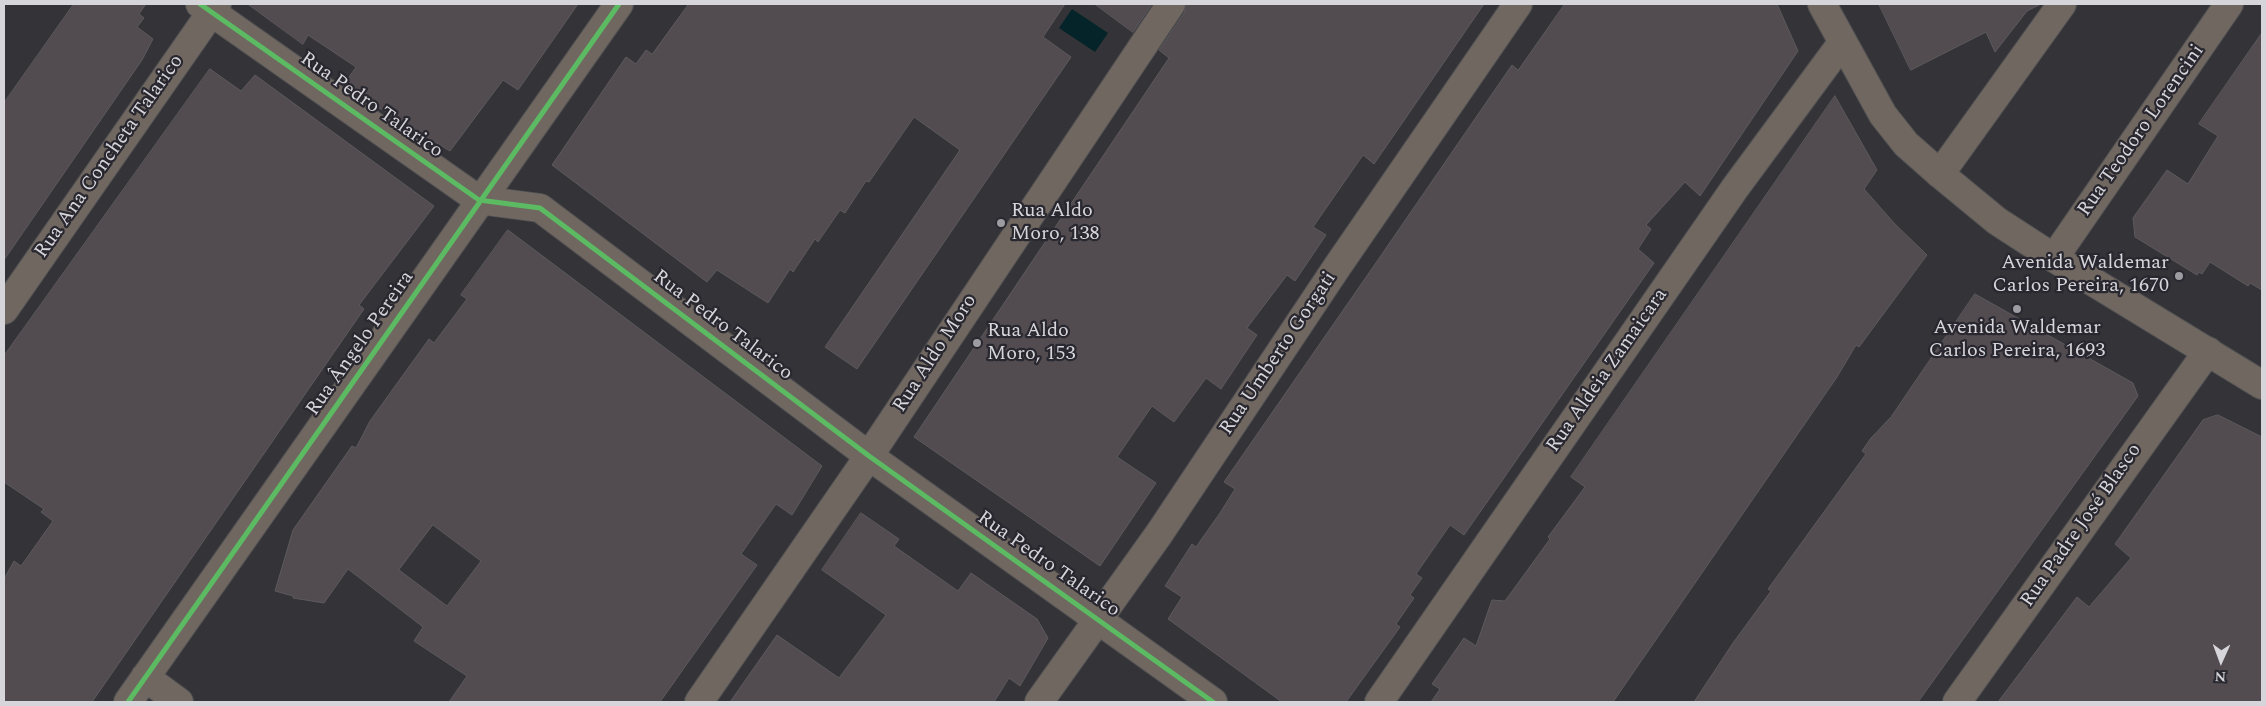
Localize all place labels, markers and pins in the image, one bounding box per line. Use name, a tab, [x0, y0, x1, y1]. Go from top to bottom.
place label: Rua Aldo Moro, 138	[1011, 200, 1100, 247]
marker: Rua Aldo Moro, 138	[995, 217, 1007, 229]
place label: Avenida Waldemar Carlos Pereira, 1670	[1993, 252, 2169, 299]
marker: Avenida Waldemar Carlos Pereira, 1670	[2173, 270, 2185, 282]
marker: Avenida Waldemar Carlos Pereira, 1693	[2011, 303, 2023, 315]
place label: Avenida Waldemar Carlos Pereira, 1693	[1929, 317, 2105, 364]
place label: Rua Aldo Moro, 153	[987, 320, 1076, 367]
marker: Rua Aldo Moro, 153	[971, 337, 983, 349]

